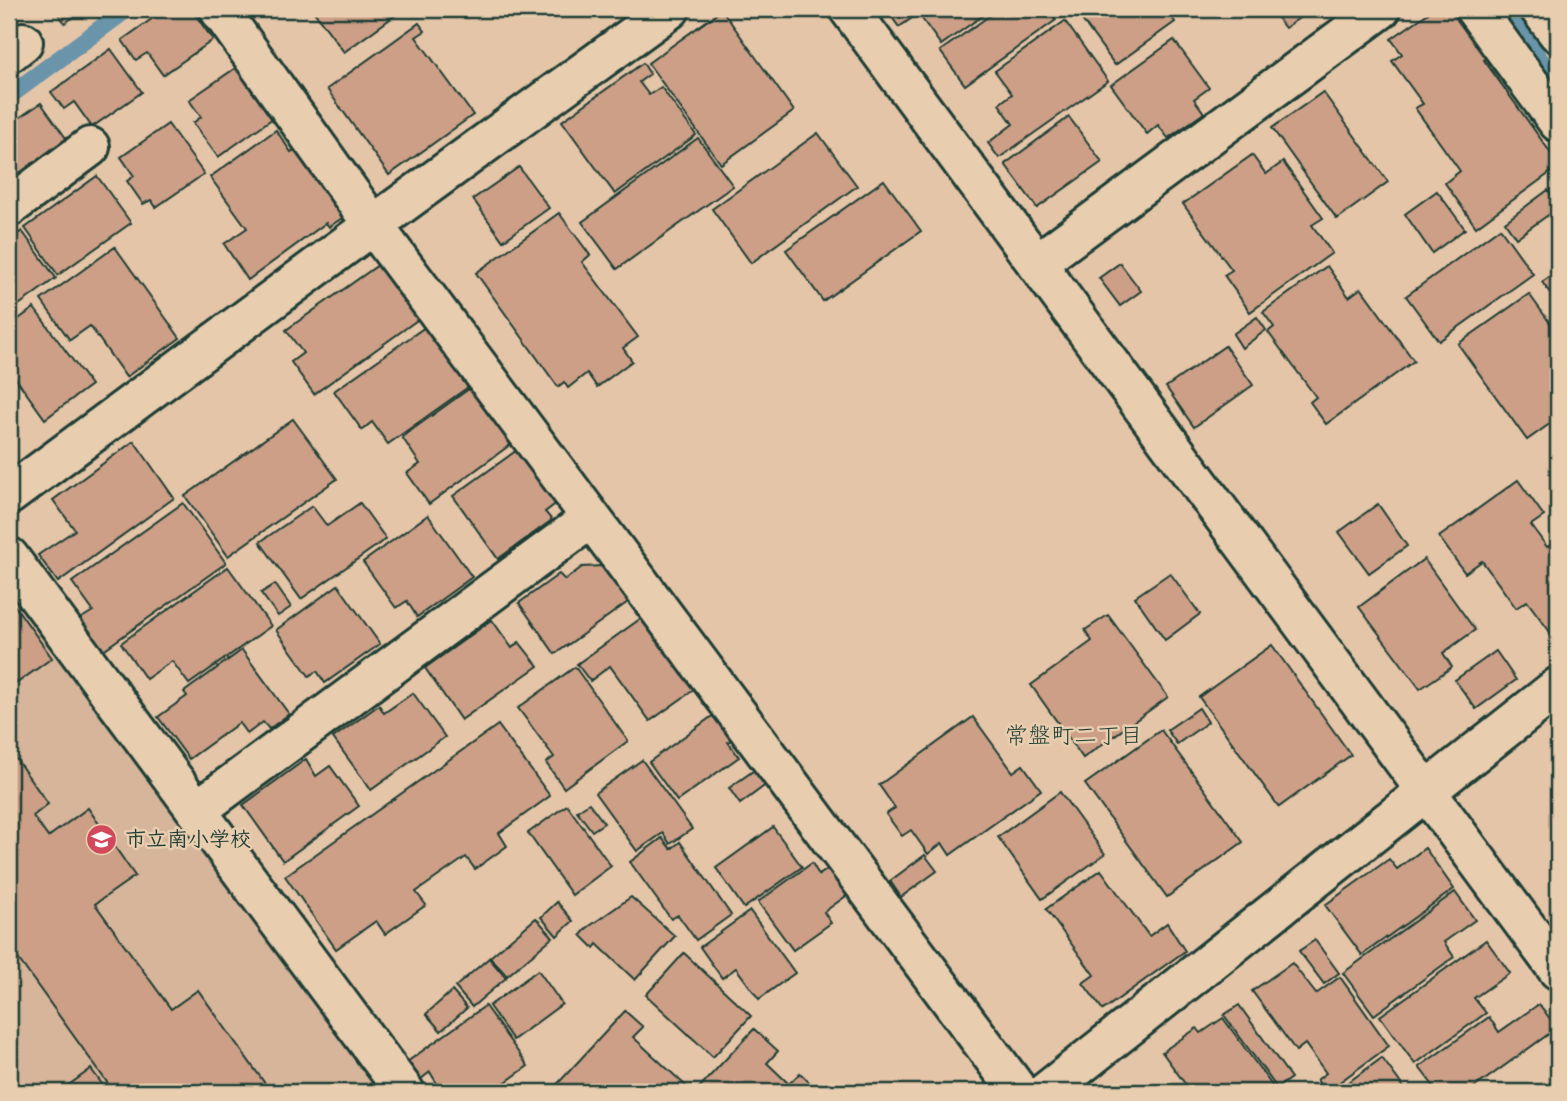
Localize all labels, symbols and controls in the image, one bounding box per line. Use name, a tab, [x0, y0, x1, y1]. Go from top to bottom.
district label: 常盤町二丁目	[1005, 719, 1143, 755]
school or university icon: 市立南小学校	[85, 822, 119, 856]
place label: 市立南小学校	[125, 824, 251, 857]

